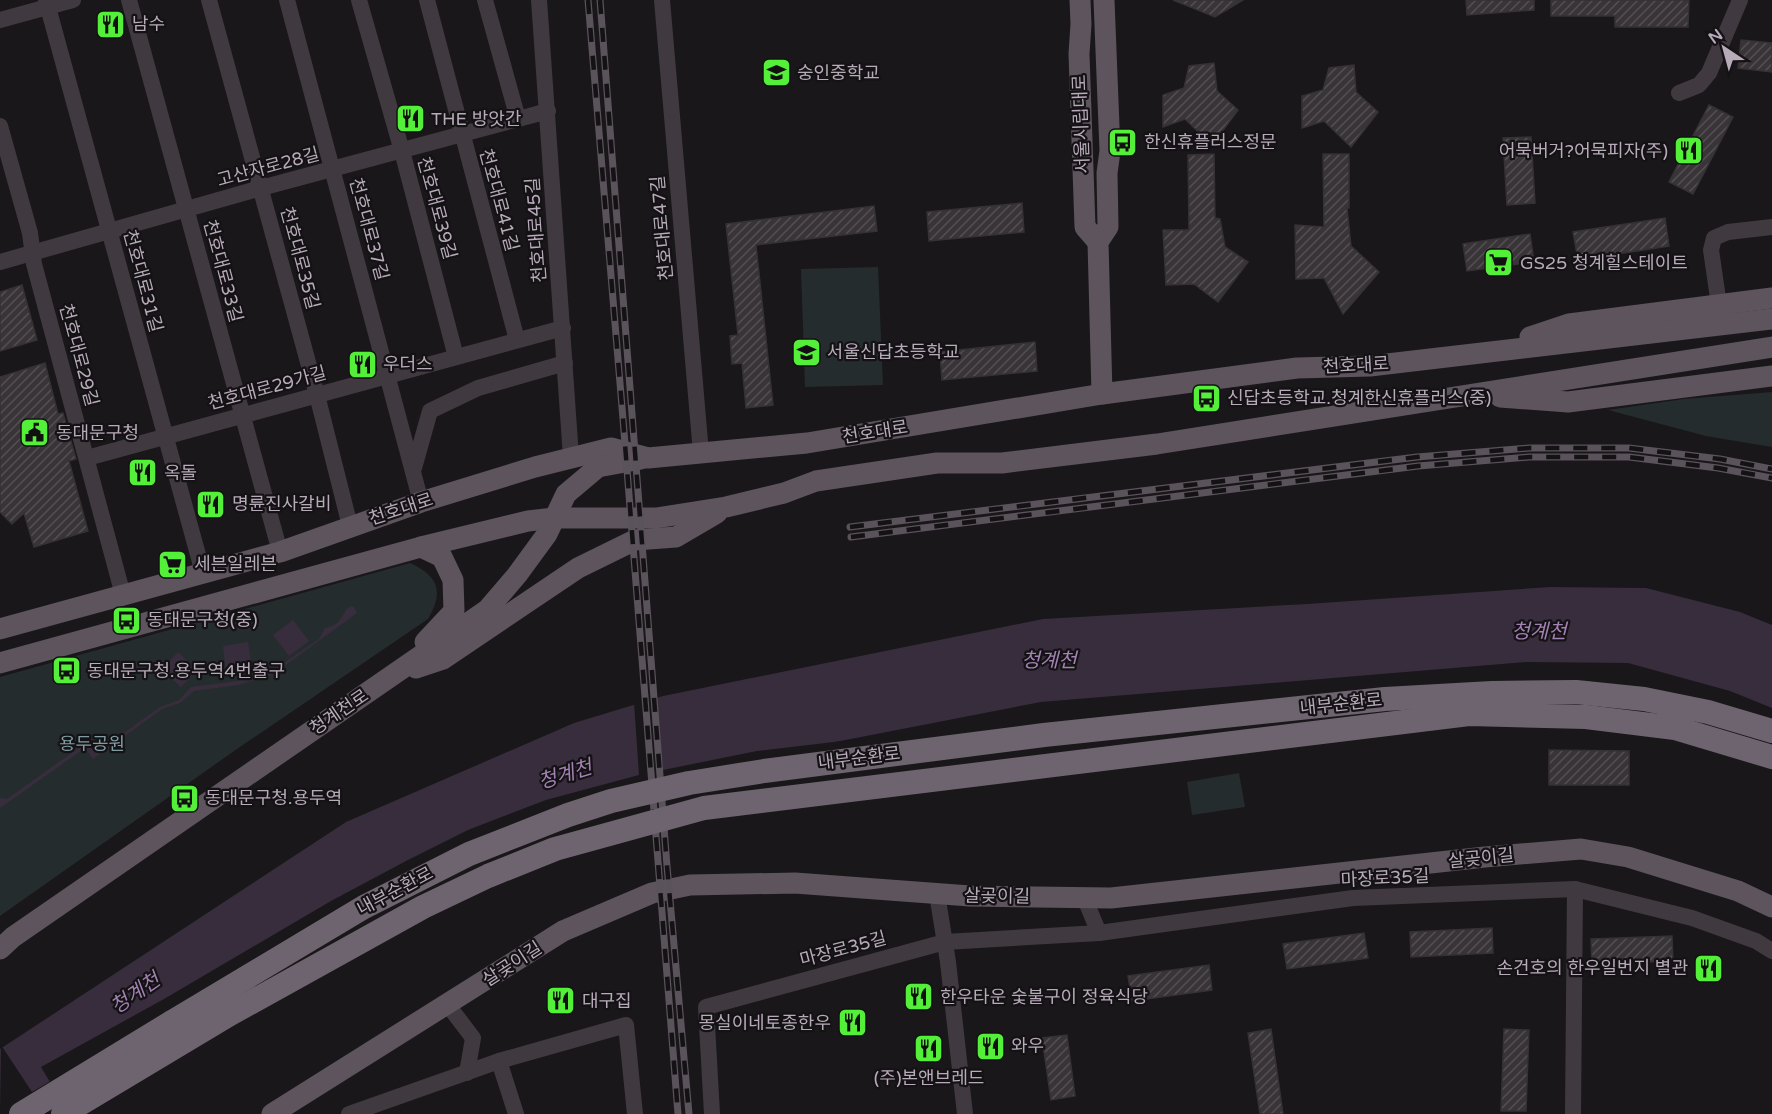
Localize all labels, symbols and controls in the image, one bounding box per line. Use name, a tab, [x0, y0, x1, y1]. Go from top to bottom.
restaurant icon: 남수	[95, 8, 127, 40]
place label: 남수	[132, 13, 165, 35]
north arrow	[1694, 18, 1754, 78]
text: N	[1705, 25, 1727, 49]
school or university icon: 숭인중학교	[760, 57, 792, 89]
place label: 숭인중학교	[797, 62, 880, 84]
street label: 서울시립대로	[1068, 74, 1094, 174]
restaurant icon: THE 방앗간	[394, 103, 426, 135]
place label: THE 방앗간	[431, 108, 521, 130]
bus stop icon: 한신휴플러스정문	[1107, 126, 1139, 158]
place label: 한신휴플러스정문	[1144, 131, 1276, 153]
restaurant icon: 어묵버거?어묵피자(주)	[1673, 135, 1705, 167]
place label: 어묵버거?어묵피자(주)	[1499, 140, 1668, 162]
street label: 고산자로28길	[214, 143, 322, 191]
street label: 천호대로41길	[475, 146, 523, 254]
street label: 천호대로39길	[413, 154, 461, 262]
street label: 천호대로37길	[345, 175, 393, 283]
street label: 천호대로47길	[646, 175, 678, 281]
street label: 천호대로45길	[521, 177, 551, 283]
street label: 천호대로35길	[276, 204, 324, 312]
street label: 천호대로33길	[199, 217, 247, 325]
street label: 천호대로31길	[119, 227, 167, 335]
supermarket icon: GS25 청계힐스테이트	[1483, 247, 1515, 279]
place label: GS25 청계힐스테이트	[1520, 252, 1688, 274]
street label: 천호대로29길	[55, 301, 103, 409]
school or university icon: 서울신답초등학교	[790, 336, 822, 368]
place label: 서울신답초등학교	[827, 341, 959, 363]
restaurant icon: 우더스	[346, 348, 378, 380]
street label: 천호대로	[1322, 352, 1390, 378]
place label: 우더스	[383, 353, 433, 375]
street label: 천호대로29가길	[205, 362, 329, 414]
bus stop icon: 신답초등학교.청계한신휴플러스(중)	[1190, 382, 1222, 414]
place label: 신답초등학교.청계한신휴플러스(중)	[1227, 387, 1491, 409]
street label: 천호대로	[841, 416, 909, 448]
public building icon: 동대문구청	[19, 417, 51, 449]
place label: 동대문구청	[56, 422, 139, 444]
restaurant icon: 옥돌	[127, 457, 159, 489]
place label: 옥돌	[164, 462, 197, 484]
restaurant icon: 명륜진사갈비	[195, 488, 227, 520]
street label: 천호대로	[366, 488, 436, 530]
place label: 명륜진사갈비	[232, 493, 331, 515]
supermarket icon: 세븐일레븐	[157, 548, 189, 580]
place label: 세븐일레븐	[194, 553, 277, 575]
bus stop icon: 동대문구청(중)	[110, 604, 142, 636]
place label: 동대문구청(중)	[147, 609, 258, 631]
water label: 청계천	[1511, 620, 1569, 644]
water label: 청계천	[1021, 649, 1079, 673]
bus stop icon: 동대문구청.용두역4번출구	[50, 655, 82, 687]
place label: 동대문구청.용두역4번출구	[87, 660, 285, 682]
street label: 청계천로	[305, 684, 373, 740]
street label: 내부순환로	[1299, 689, 1383, 719]
park label: 용두공원	[59, 733, 125, 755]
street label: 내부순환로	[817, 742, 901, 774]
water label: 청계천	[535, 755, 598, 795]
bus stop icon: 동대문구청.용두역	[168, 782, 200, 814]
place label: 동대문구청.용두역	[205, 787, 342, 809]
street label: 살곶이길	[1447, 844, 1515, 872]
street label: 내부순환로	[353, 862, 437, 920]
street label: 마장로35길	[1340, 865, 1430, 891]
street label: 살곶이길	[964, 884, 1030, 908]
street label: 마장로35길	[797, 927, 889, 971]
street label: 살곶이길	[478, 937, 546, 991]
restaurant icon: 손건호의 한우일번지 별관	[1693, 952, 1725, 984]
place label: 손건호의 한우일번지 별관	[1496, 957, 1688, 979]
water label: 청계천	[106, 967, 167, 1019]
restaurant icon: 한우타운 숯불구이 정육식당	[903, 981, 935, 1013]
restaurant icon: 대구집	[545, 985, 577, 1017]
place label: 한우타운 숯불구이 정육식당	[940, 986, 1148, 1008]
place label: 대구집	[582, 990, 632, 1012]
restaurant icon: 몽실이네토종한우	[836, 1007, 868, 1039]
place label: 몽실이네토종한우	[699, 1012, 831, 1034]
restaurant icon: 와우	[974, 1030, 1006, 1062]
restaurant icon: (주)본앤브레드	[913, 1033, 945, 1065]
place label: 와우	[1011, 1035, 1044, 1057]
place label: (주)본앤브레드	[874, 1067, 984, 1089]

